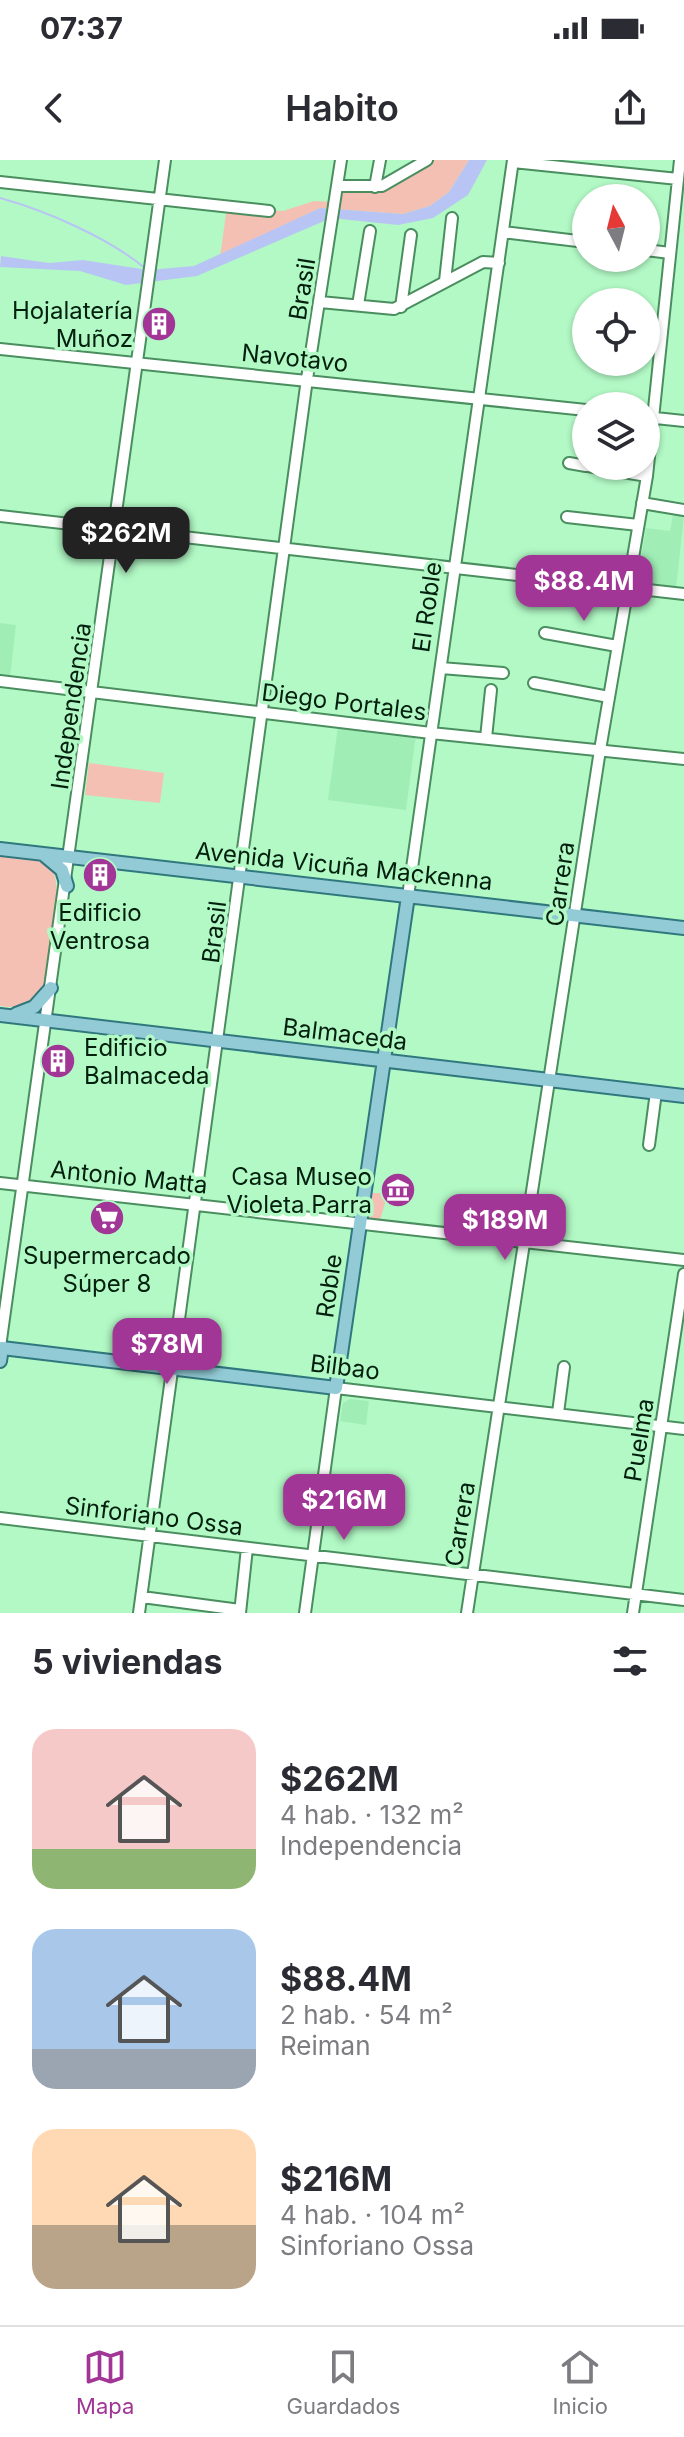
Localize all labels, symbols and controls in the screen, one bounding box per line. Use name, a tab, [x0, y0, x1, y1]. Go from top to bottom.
text: 07:37	[40, 10, 123, 46]
icon: back	[32, 86, 76, 130]
text: Habito	[285, 86, 399, 130]
icon: share	[608, 86, 652, 130]
north arrow	[572, 184, 660, 272]
map controls	[572, 184, 660, 480]
street label: Brasil	[283, 256, 321, 322]
button: locate	[572, 288, 660, 376]
place label: Hojalatería Muñoz	[12, 296, 133, 353]
building icon: Hojalatería Muñoz	[140, 305, 178, 343]
street label: Navotavo	[240, 338, 350, 378]
button: layers	[572, 392, 660, 480]
pin: $262M	[70, 507, 182, 575]
text: $262M	[81, 517, 171, 548]
pin: $88.4M	[519, 555, 649, 623]
street label: El Roble	[406, 560, 448, 654]
text: $88.4M	[534, 565, 634, 596]
street label: Independencia	[45, 621, 97, 791]
street label: Diego Portales	[260, 677, 428, 727]
street label: Avenida Vicuña Mackenna	[194, 836, 494, 896]
street label: Carrera	[540, 840, 580, 928]
building icon: Edificio Ventrosa	[81, 856, 119, 894]
place label: Edificio Ventrosa	[50, 898, 150, 955]
street label: Brasil	[196, 899, 232, 965]
street label: Balmaceda	[281, 1012, 409, 1056]
place label: Edificio Balmaceda	[84, 1033, 209, 1090]
building icon: Edificio Balmaceda	[39, 1042, 77, 1080]
street label: Antonio Matta	[49, 1154, 209, 1200]
place label: Casa Museo Violeta Parra	[227, 1162, 372, 1219]
museum icon: Casa Museo Violeta Parra	[379, 1171, 417, 1209]
pin: $189M	[449, 1194, 561, 1262]
supermarket icon: Supermercado Súper 8	[88, 1199, 126, 1237]
text: $189M	[462, 1204, 548, 1235]
place label: Supermercado Súper 8	[23, 1241, 191, 1298]
street label: Roble	[310, 1252, 348, 1320]
pin: $78M	[120, 1318, 214, 1386]
text: $78M	[131, 1328, 203, 1359]
street label: Bilbao	[308, 1348, 382, 1386]
street label: Puelma	[618, 1396, 660, 1484]
pin: $216M	[288, 1474, 400, 1542]
street label: Carrera	[439, 1479, 481, 1569]
text: $216M	[301, 1484, 387, 1515]
street label: Sinforiano Ossa	[63, 1491, 245, 1541]
icon: filters	[608, 1639, 652, 1683]
text: 5 viviendas	[32, 1641, 223, 1682]
text: $262M	[280, 1758, 399, 1799]
icon: home	[96, 1761, 192, 1857]
text: 4 hab. · 132 m²	[280, 1799, 464, 1830]
text: Independencia	[280, 1830, 462, 1861]
text: $88.4M	[280, 1958, 412, 1999]
icon: home	[96, 1961, 192, 2057]
text: 2 hab. · 54 m²	[280, 1999, 453, 2030]
text: Reiman	[280, 2030, 371, 2061]
text: $216M	[280, 2158, 392, 2199]
icon: home	[96, 2161, 192, 2257]
text: 4 hab. · 104 m²	[280, 2199, 465, 2230]
text: Sinforiano Ossa	[280, 2230, 474, 2261]
tab: Mapa	[76, 2345, 134, 2419]
tab: Guardados	[287, 2345, 400, 2419]
tab: Inicio	[553, 2345, 608, 2419]

